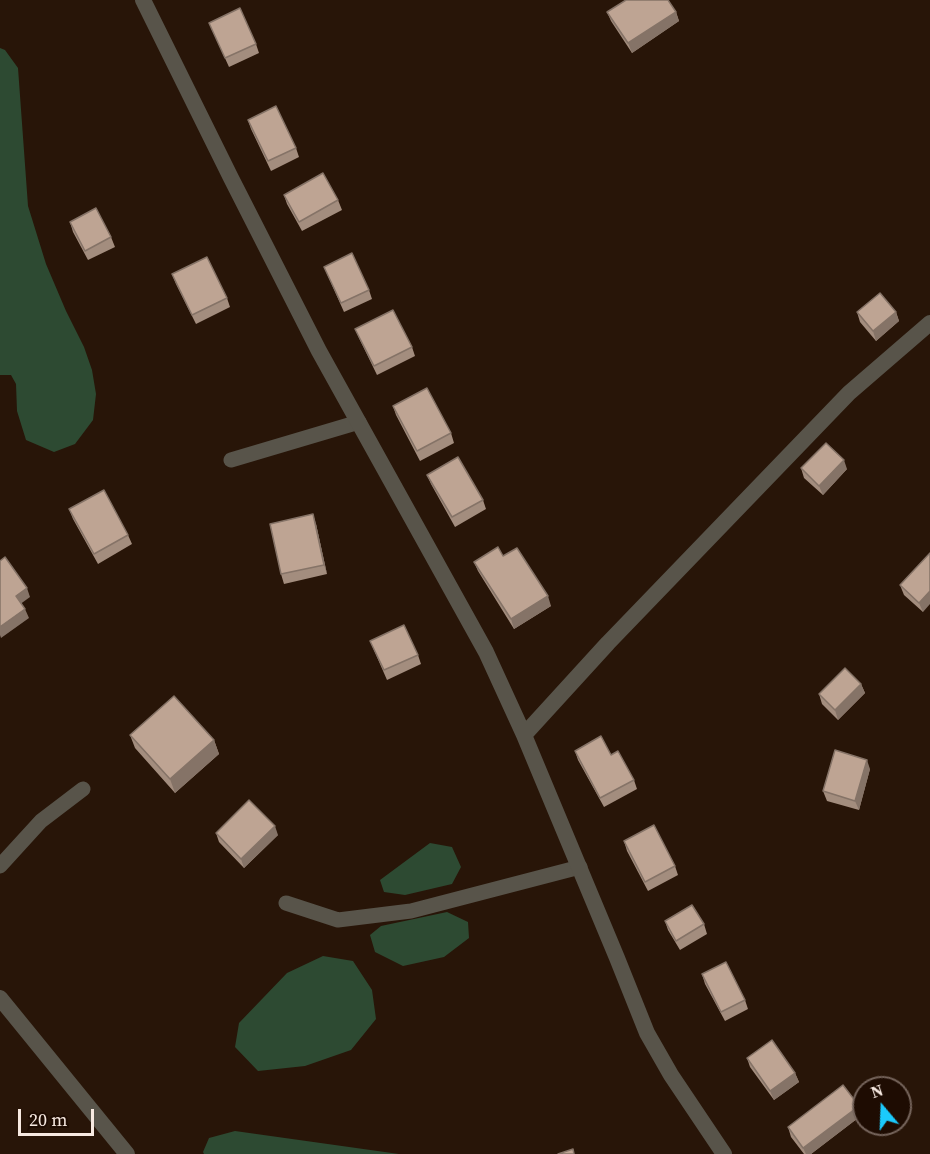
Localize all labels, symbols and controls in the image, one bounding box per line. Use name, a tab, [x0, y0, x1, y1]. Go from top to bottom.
north arrow	[852, 1076, 912, 1136]
text: N	[868, 1079, 886, 1103]
scale bar	[21, 1097, 98, 1135]
text: 20 m	[29, 1107, 67, 1132]

